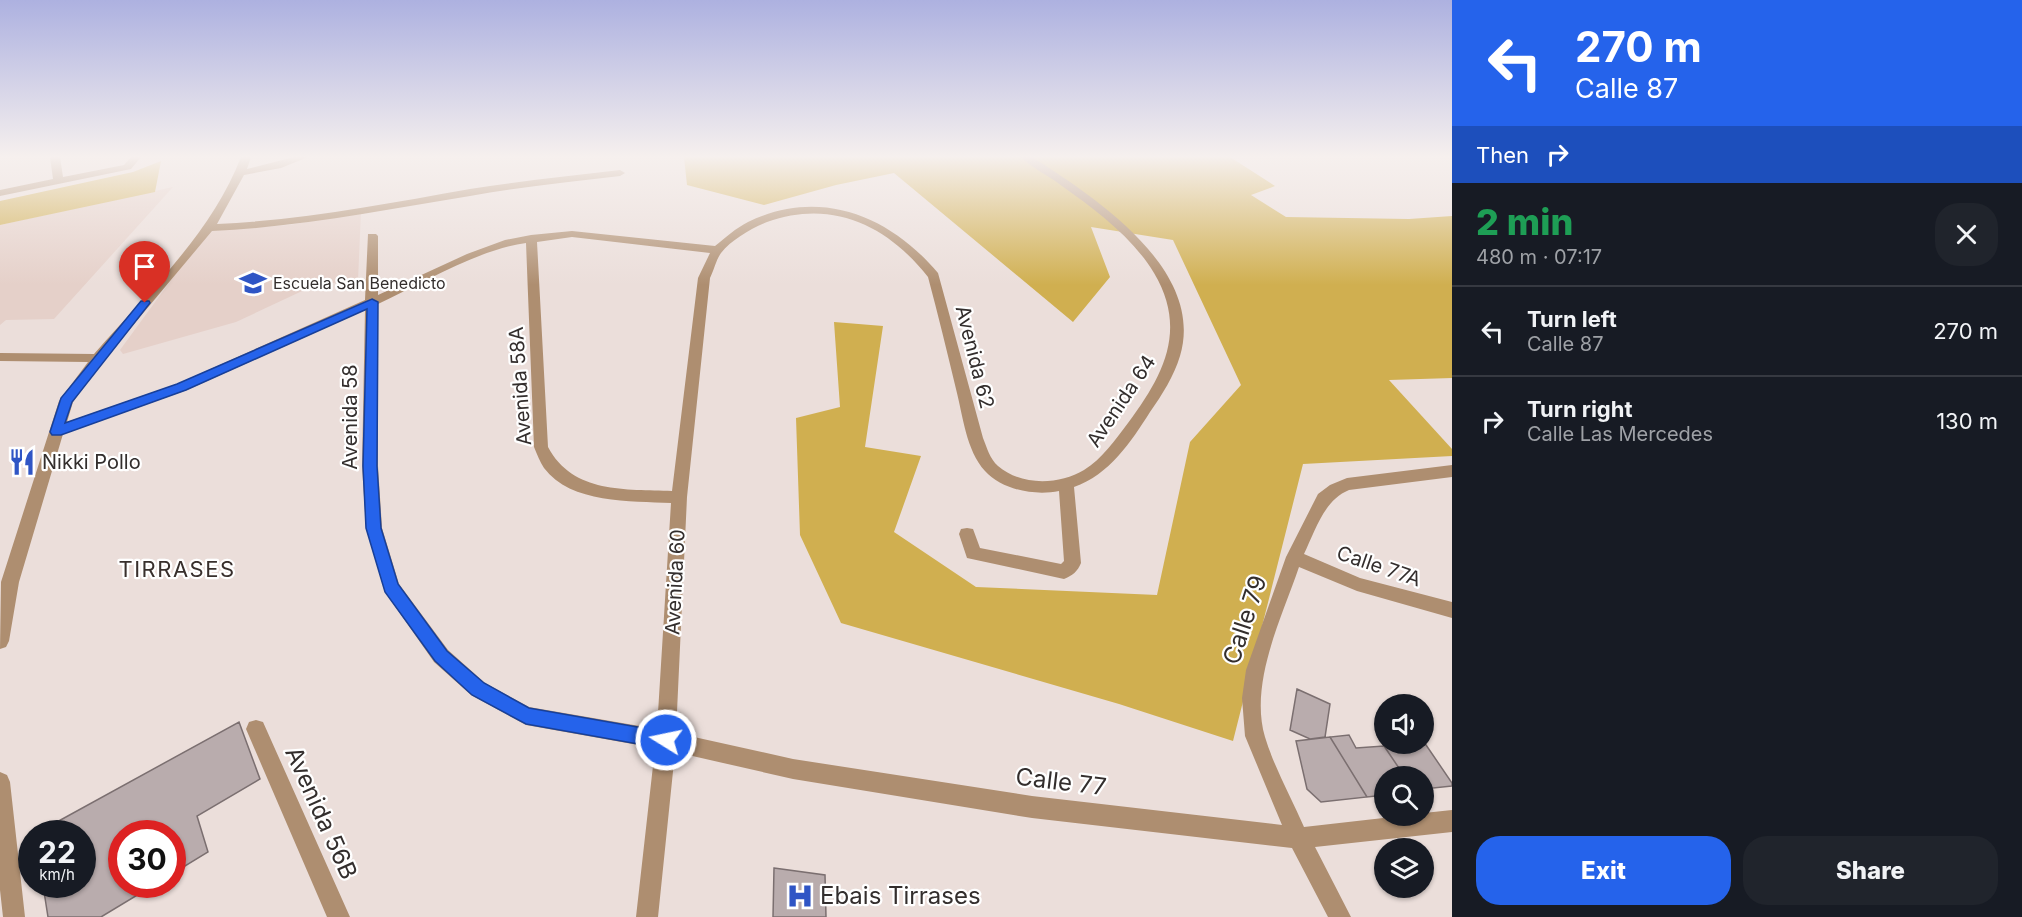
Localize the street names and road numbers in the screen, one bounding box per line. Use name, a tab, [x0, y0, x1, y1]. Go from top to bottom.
street label: Avenida 62	[951, 303, 999, 411]
street label: Avenida 58A	[504, 326, 536, 446]
street label: Avenida 64	[1081, 350, 1161, 452]
street label: Avenida 58	[338, 364, 362, 470]
street label: Avenida 60	[660, 529, 690, 635]
street label: Calle 77A	[1334, 540, 1424, 592]
street label: Calle 79	[1217, 572, 1272, 668]
street label: Avenida 56B	[279, 742, 364, 884]
street label: Calle 77	[1014, 762, 1108, 801]

